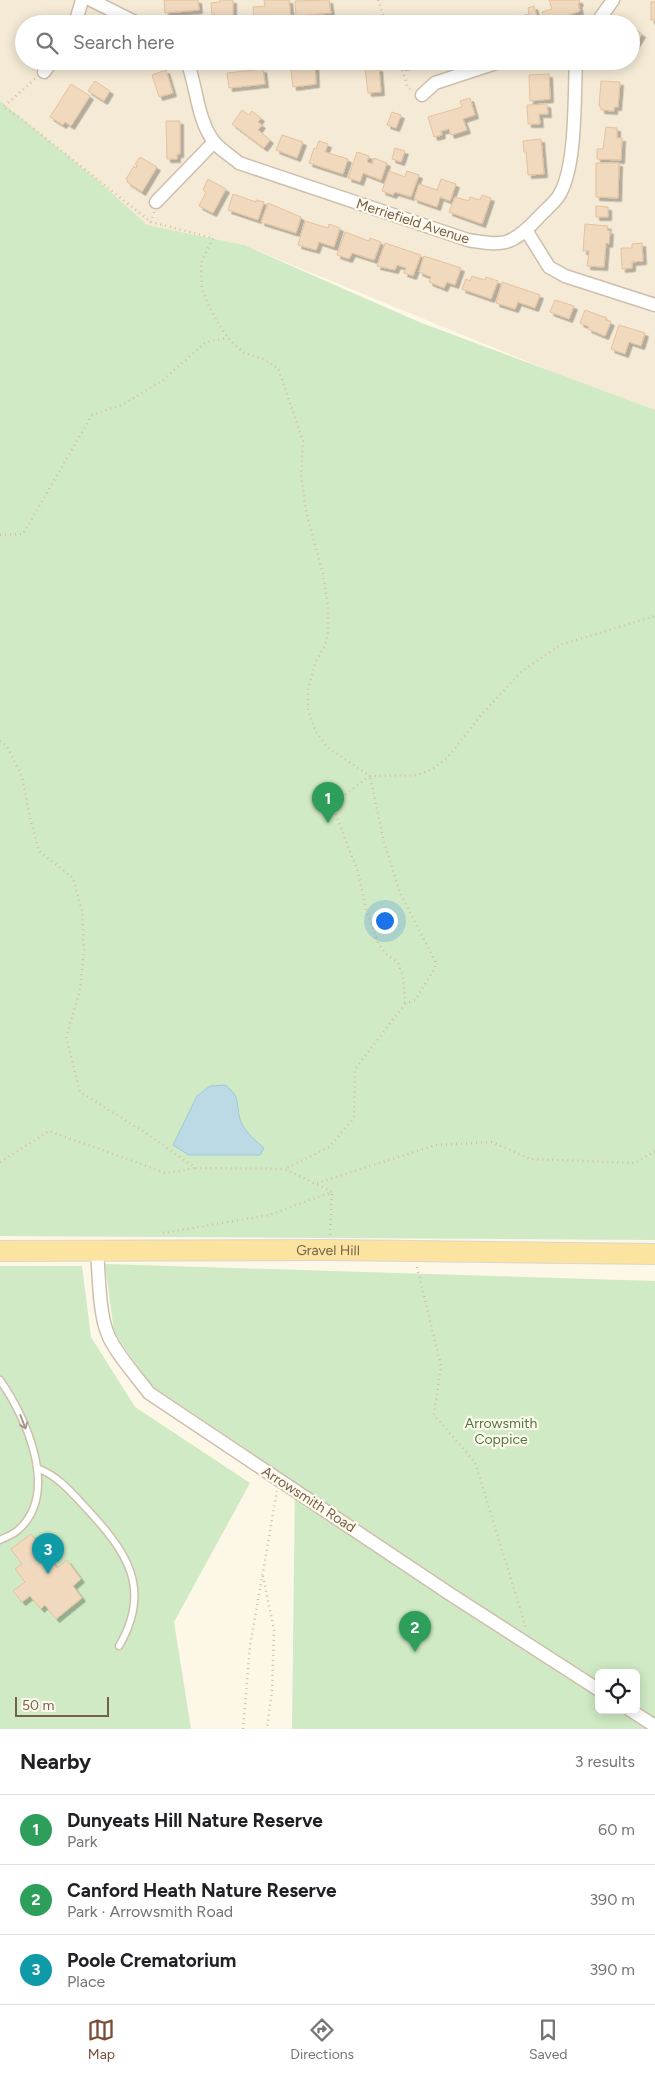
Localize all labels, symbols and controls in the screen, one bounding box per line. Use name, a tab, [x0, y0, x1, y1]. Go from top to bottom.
search box	[15, 15, 640, 70]
icon: search	[33, 29, 61, 57]
text: Search here	[73, 31, 175, 54]
street label: Merriefield Avenue	[354, 195, 472, 248]
pin: 1	[312, 782, 344, 823]
your location	[372, 908, 398, 934]
street label: Gravel Hill	[296, 1242, 360, 1259]
one-way arrow	[19, 1414, 28, 1429]
park label: Arrowsmith Coppice	[465, 1415, 538, 1448]
street label: Arrowsmith Road	[259, 1463, 359, 1536]
pin: 3	[32, 1533, 64, 1574]
pin: 2	[399, 1611, 431, 1652]
map controls	[595, 1669, 640, 1714]
button: locate	[595, 1669, 640, 1714]
scale bar	[15, 1694, 109, 1717]
text: 50 m	[22, 1697, 54, 1714]
text: Nearby	[20, 1749, 91, 1774]
text: 3 results	[575, 1752, 635, 1771]
text: Dunyeats Hill Nature Reserve	[67, 1809, 323, 1832]
text: 1	[33, 1820, 39, 1839]
text: 60 m	[598, 1820, 635, 1839]
text: Park	[67, 1832, 97, 1851]
text: Canford Heath Nature Reserve	[67, 1879, 337, 1902]
text: 2	[31, 1890, 41, 1909]
text: 390 m	[589, 1890, 635, 1909]
text: Park · Arrowsmith Road	[67, 1902, 233, 1921]
text: Poole Crematorium	[67, 1949, 236, 1972]
text: 3	[32, 1960, 40, 1979]
text: 390 m	[589, 1960, 635, 1979]
text: Place	[67, 1972, 105, 1991]
tab: Map	[87, 2016, 115, 2063]
tab: Directions	[290, 2016, 354, 2063]
tab: Saved	[529, 2016, 568, 2063]

